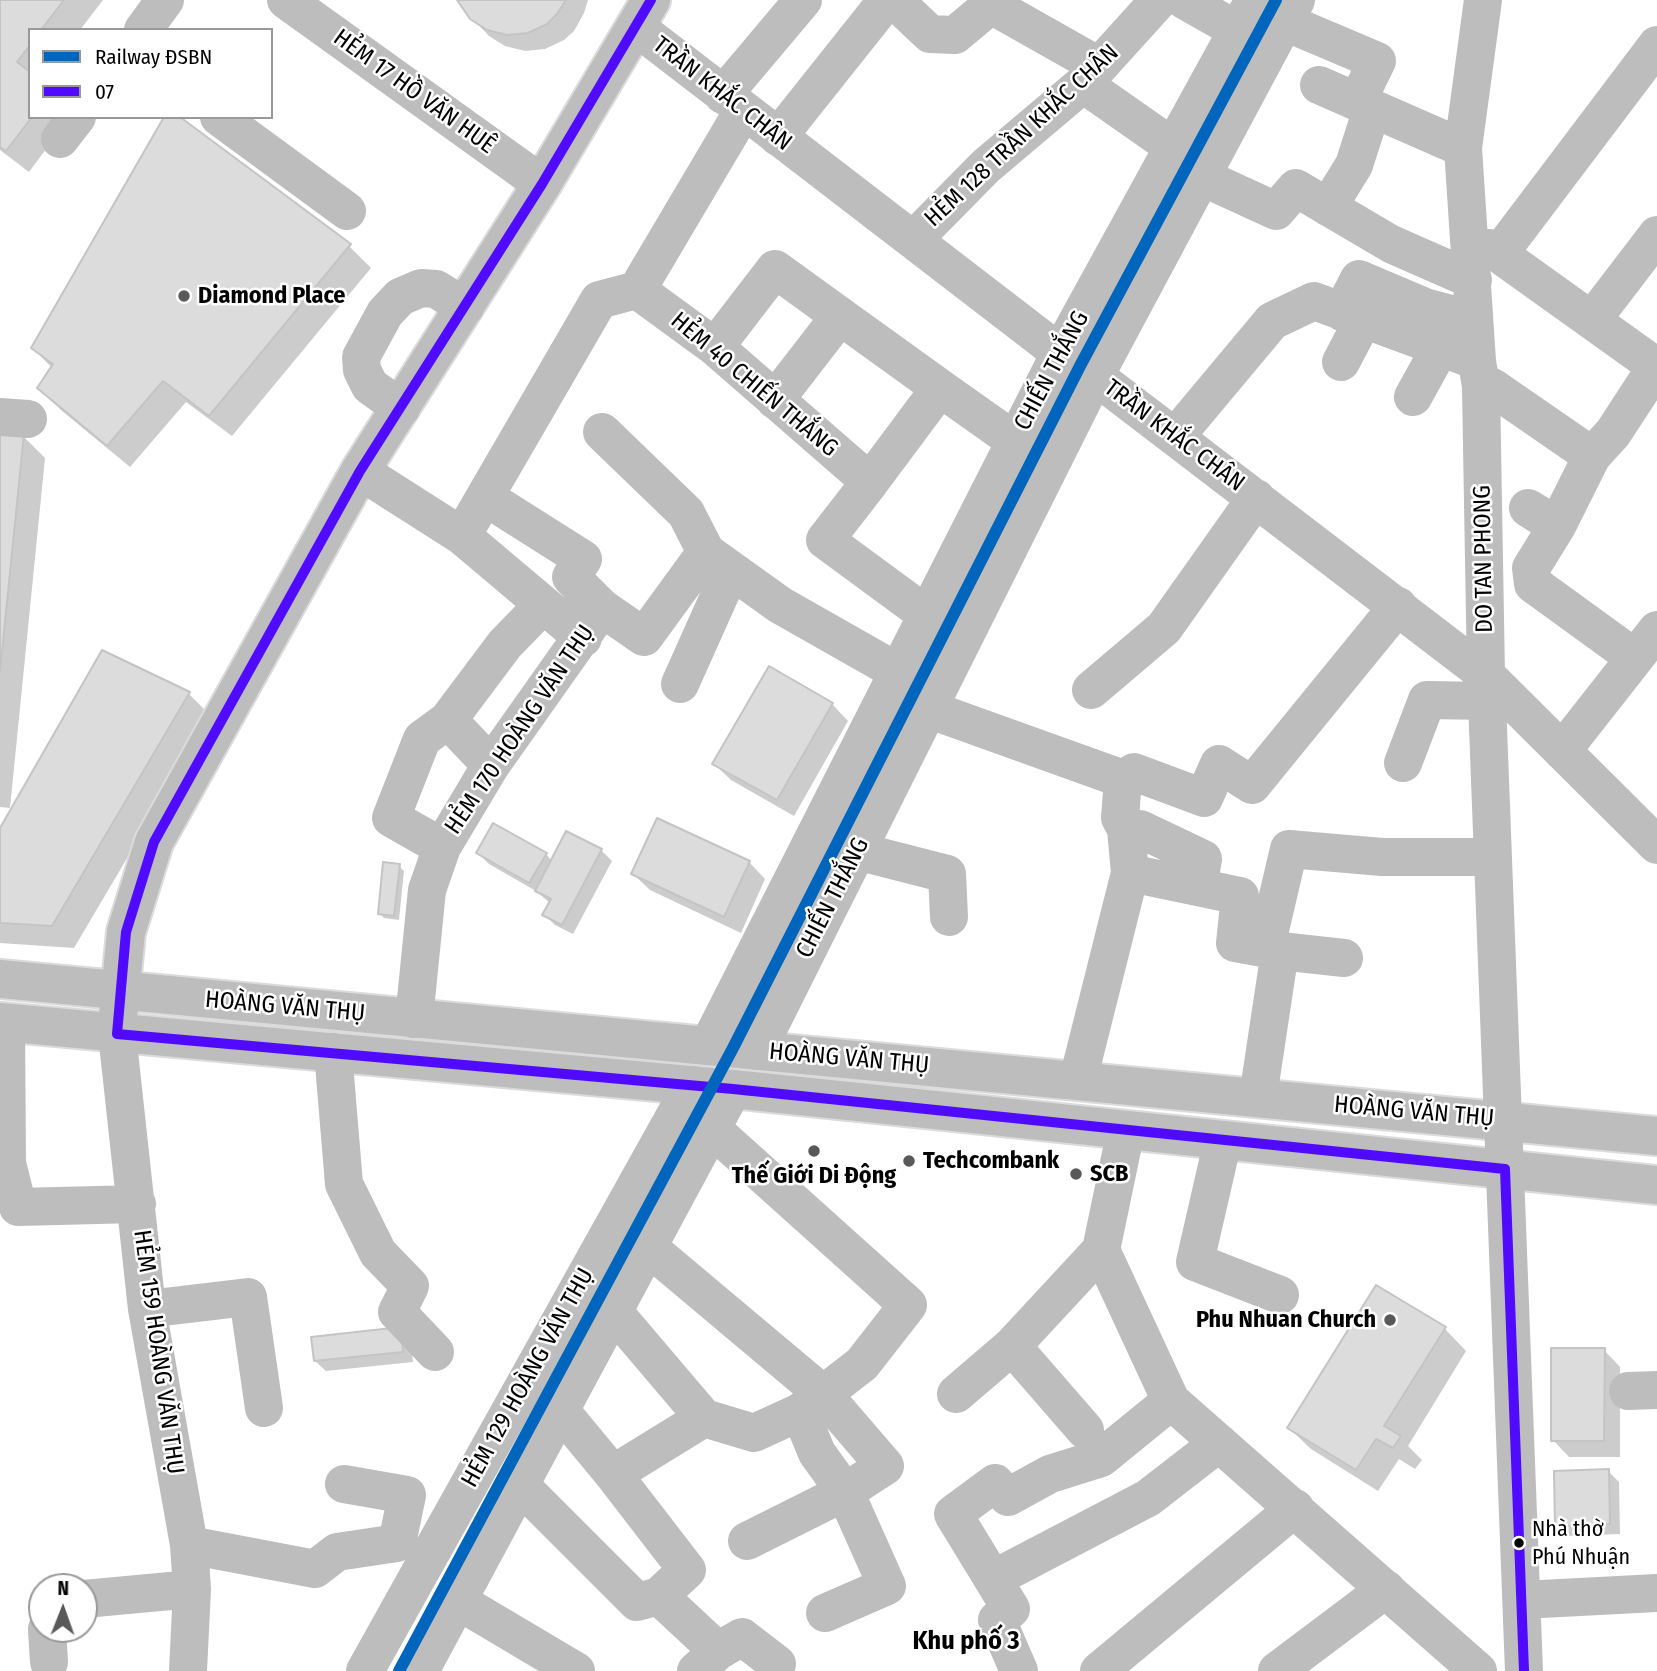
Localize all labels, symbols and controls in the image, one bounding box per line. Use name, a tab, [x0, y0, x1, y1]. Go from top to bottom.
street label: HẺM 17 HỒ VĂN HUÊ	[327, 24, 501, 160]
legend	[28, 28, 273, 119]
street label: TRẦN KHẮC CHÂN	[647, 31, 797, 157]
street label: HẺM 128 TRẦN KHẮC CHÂN	[919, 39, 1125, 233]
text: Railway ĐSBN	[95, 44, 212, 70]
text: 07	[95, 79, 114, 105]
place label: Diamond Place	[198, 282, 346, 310]
marker: Diamond Place	[176, 288, 192, 304]
street label: CHIẾN THẮNG	[1009, 306, 1095, 436]
street label: HẺM 40 CHIẾN THẮNG	[665, 307, 843, 463]
street label: TRẦN KHẮC CHÂN	[1098, 374, 1250, 498]
street label: DO TAN PHONG	[1468, 485, 1500, 633]
street label: HẺM 170 HOÀNG VĂN THỤ	[439, 620, 601, 840]
street label: CHIẾN THẮNG	[790, 833, 876, 963]
street label: HOÀNG VĂN THỤ	[204, 986, 366, 1028]
street label: HOÀNG VĂN THỤ	[768, 1038, 930, 1080]
street label: HOÀNG VĂN THỤ	[1333, 1091, 1495, 1133]
marker: Thế Giới Di Động	[806, 1143, 822, 1159]
place label: Techcombank	[923, 1147, 1059, 1175]
marker: Techcombank	[901, 1153, 917, 1169]
place label: SCB	[1090, 1160, 1128, 1188]
place label: Thế Giới Di Động	[732, 1162, 896, 1190]
marker: SCB	[1068, 1166, 1084, 1182]
street label: HẺM 159 HOÀNG VĂN THỤ	[127, 1228, 189, 1476]
street label: HẺM 129 HOÀNG VĂN THỤ	[456, 1263, 600, 1493]
place label: Phu Nhuan Church	[1196, 1306, 1376, 1334]
marker: Phu Nhuan Church	[1382, 1312, 1398, 1328]
place label: Nhà thờ Phú Nhuận	[1532, 1517, 1630, 1568]
marker: Nhà thờ Phú Nhuận	[1512, 1536, 1526, 1550]
north arrow	[28, 1573, 98, 1643]
text: N	[57, 1577, 69, 1600]
district label: Khu phố 3	[913, 1626, 1019, 1658]

